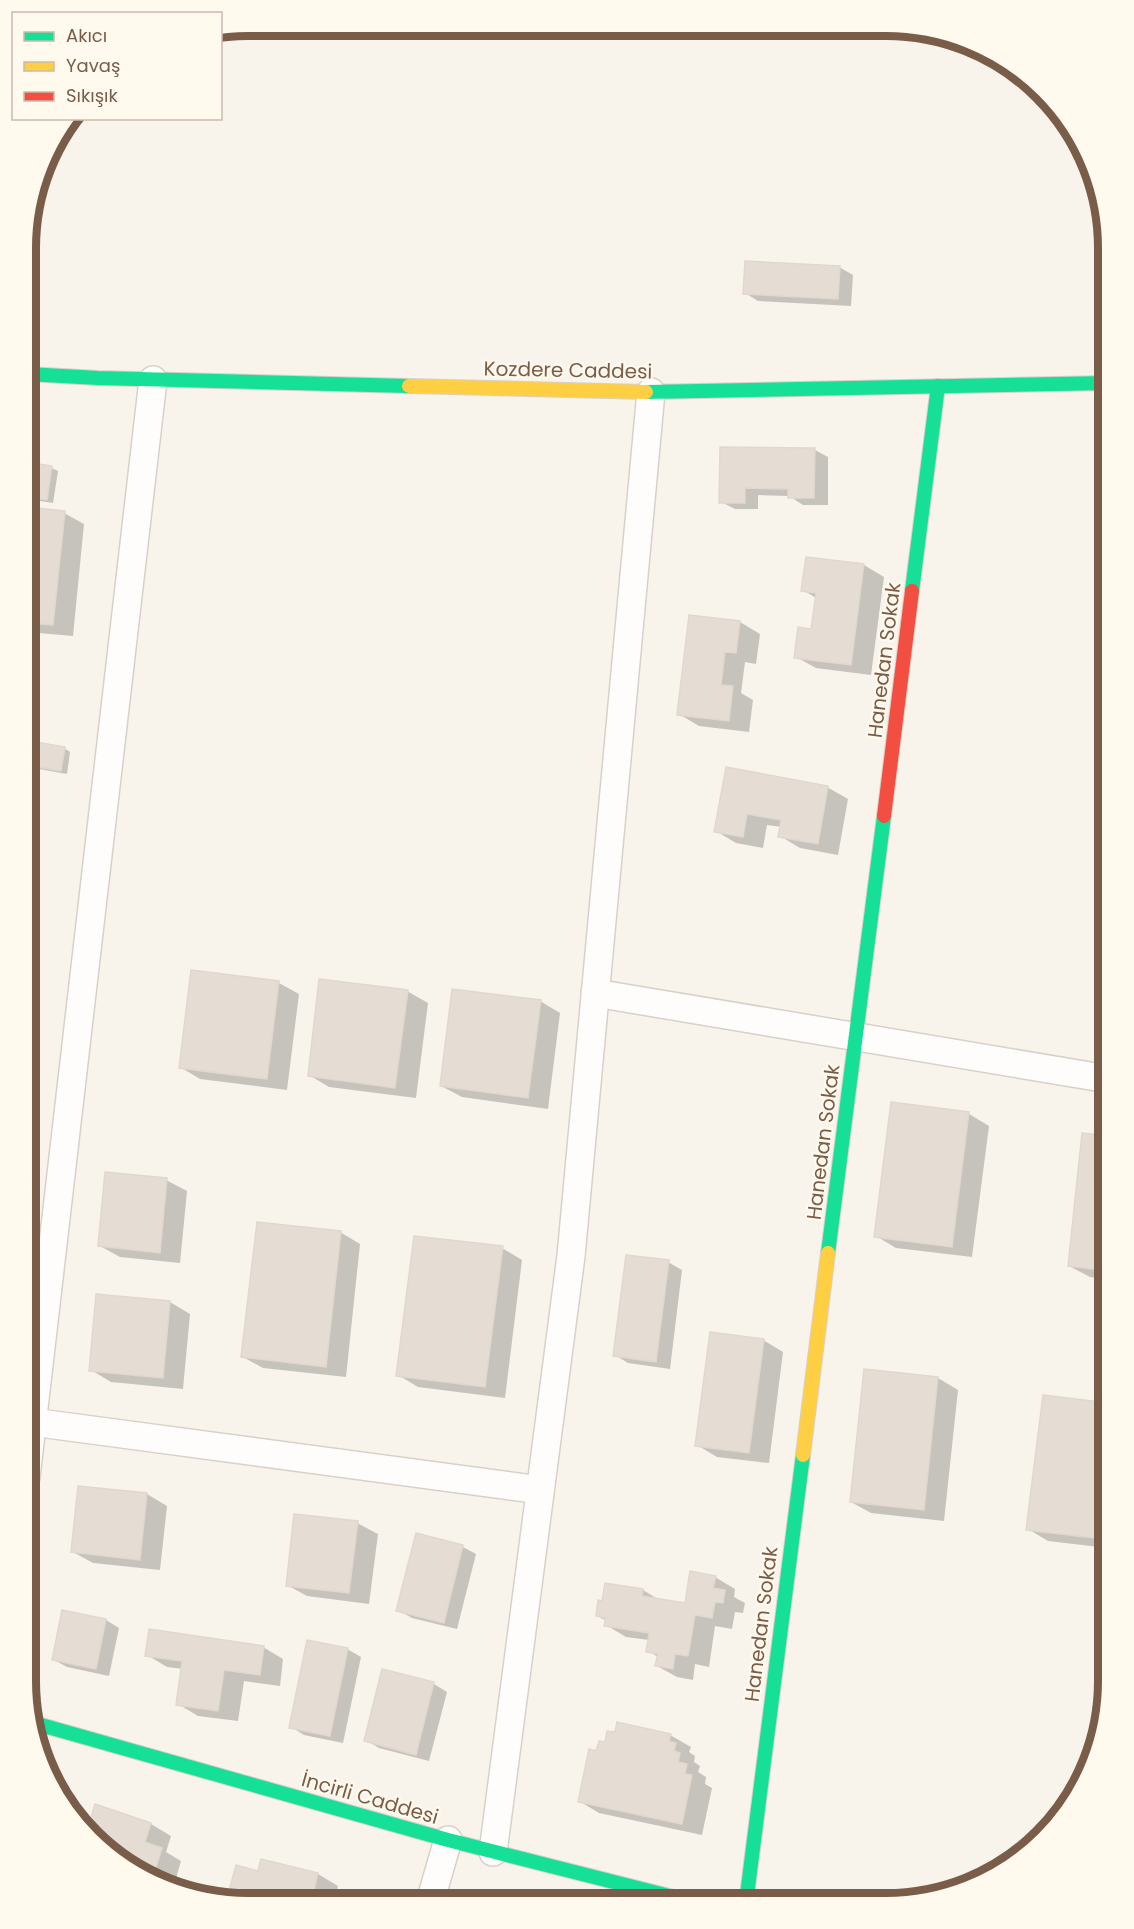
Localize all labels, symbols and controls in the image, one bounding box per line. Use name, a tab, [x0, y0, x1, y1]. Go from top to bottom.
legend	[12, 12, 222, 120]
text: Akıcı	[66, 23, 107, 48]
text: Yavaş	[66, 53, 120, 78]
text: Sıkışık	[66, 83, 119, 108]
street label: Kozdere Caddesi	[483, 355, 653, 385]
street label: Hanedan Sokak	[861, 580, 908, 739]
street label: Hanedan Sokak	[800, 1062, 847, 1221]
street label: Hanedan Sokak	[738, 1544, 785, 1703]
street label: İncirli Caddesi	[298, 1765, 442, 1831]

